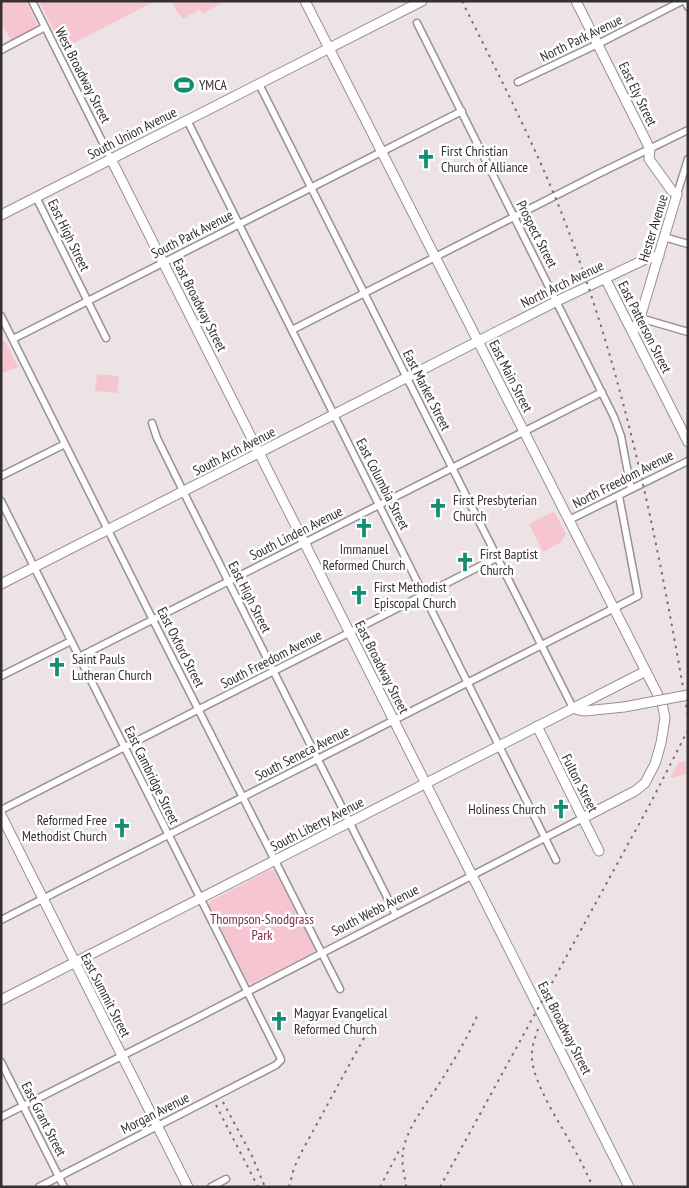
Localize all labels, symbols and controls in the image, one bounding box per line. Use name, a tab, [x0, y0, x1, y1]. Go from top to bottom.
street label: North Park Avenue	[537, 10, 625, 66]
street label: West Broadway Street	[51, 24, 115, 126]
street label: East Ely Street	[615, 59, 661, 129]
sports icon: YMCA	[173, 74, 195, 96]
place label: YMCA	[199, 76, 227, 94]
street label: South Union Avenue	[84, 103, 180, 163]
place label: First Christian Church of Alliance	[441, 142, 528, 176]
church icon: First Christian Church of Alliance	[415, 148, 437, 170]
street label: Hester Avenue	[634, 192, 672, 264]
street label: East High Street	[44, 196, 94, 274]
street label: Prospect Street	[512, 197, 562, 271]
street label: South Park Avenue	[148, 206, 236, 262]
street label: East Broadway Street	[169, 255, 231, 355]
street label: North Arch Avenue	[518, 256, 607, 312]
street label: East Patterson Street	[614, 278, 676, 376]
street label: East Main Street	[485, 337, 537, 415]
street label: East Market Street	[399, 347, 455, 434]
street label: South Arch Avenue	[190, 422, 279, 480]
street label: East Columbia Street	[352, 435, 414, 533]
street label: North Freedom Avenue	[569, 446, 677, 512]
place label: First Presbyterian Church	[453, 491, 537, 525]
church icon: First Presbyterian Church	[427, 497, 449, 519]
street label: South Linden Avenue	[246, 502, 346, 564]
church icon: Immanuel Reformed Church	[353, 517, 375, 539]
place label: Immanuel Reformed Church	[323, 540, 405, 574]
place label: First Baptist Church	[480, 545, 538, 579]
church icon: First Baptist Church	[454, 551, 476, 573]
street label: East High Street	[224, 558, 276, 636]
place label: First Methodist Episcopal Church	[374, 578, 456, 612]
church icon: First Methodist Episcopal Church	[348, 584, 370, 606]
street label: East Oxford Street	[153, 604, 209, 690]
street label: East Broadway Street	[351, 617, 413, 717]
street label: South Freedom Avenue	[217, 626, 325, 692]
place label: Saint Pauls Lutheran Church	[72, 650, 152, 684]
church icon: Saint Pauls Lutheran Church	[46, 656, 68, 678]
street label: South Seneca Avenue	[252, 721, 352, 784]
street label: East Cambridge Street	[120, 723, 184, 827]
street label: Fulton Street	[558, 751, 602, 815]
street label: South Liberty Avenue	[267, 793, 367, 855]
church icon: Holiness Church	[550, 798, 572, 820]
place label: Holiness Church	[468, 800, 546, 818]
place label: Reformed Free Methodist Church	[22, 811, 107, 845]
church icon: Reformed Free Methodist Church	[111, 817, 133, 839]
street label: South Webb Avenue	[328, 880, 422, 940]
park label: Thompson-Snodgrass Park	[210, 910, 314, 944]
street label: East Summit Street	[77, 950, 135, 1040]
street label: East Broadway Street	[534, 978, 596, 1078]
place label: Magyar Evangelical Reformed Church	[294, 1004, 388, 1038]
church icon: Magyar Evangelical Reformed Church	[268, 1010, 290, 1032]
street label: East Grant Street	[17, 1079, 71, 1159]
street label: Morgan Avenue	[118, 1088, 193, 1138]

